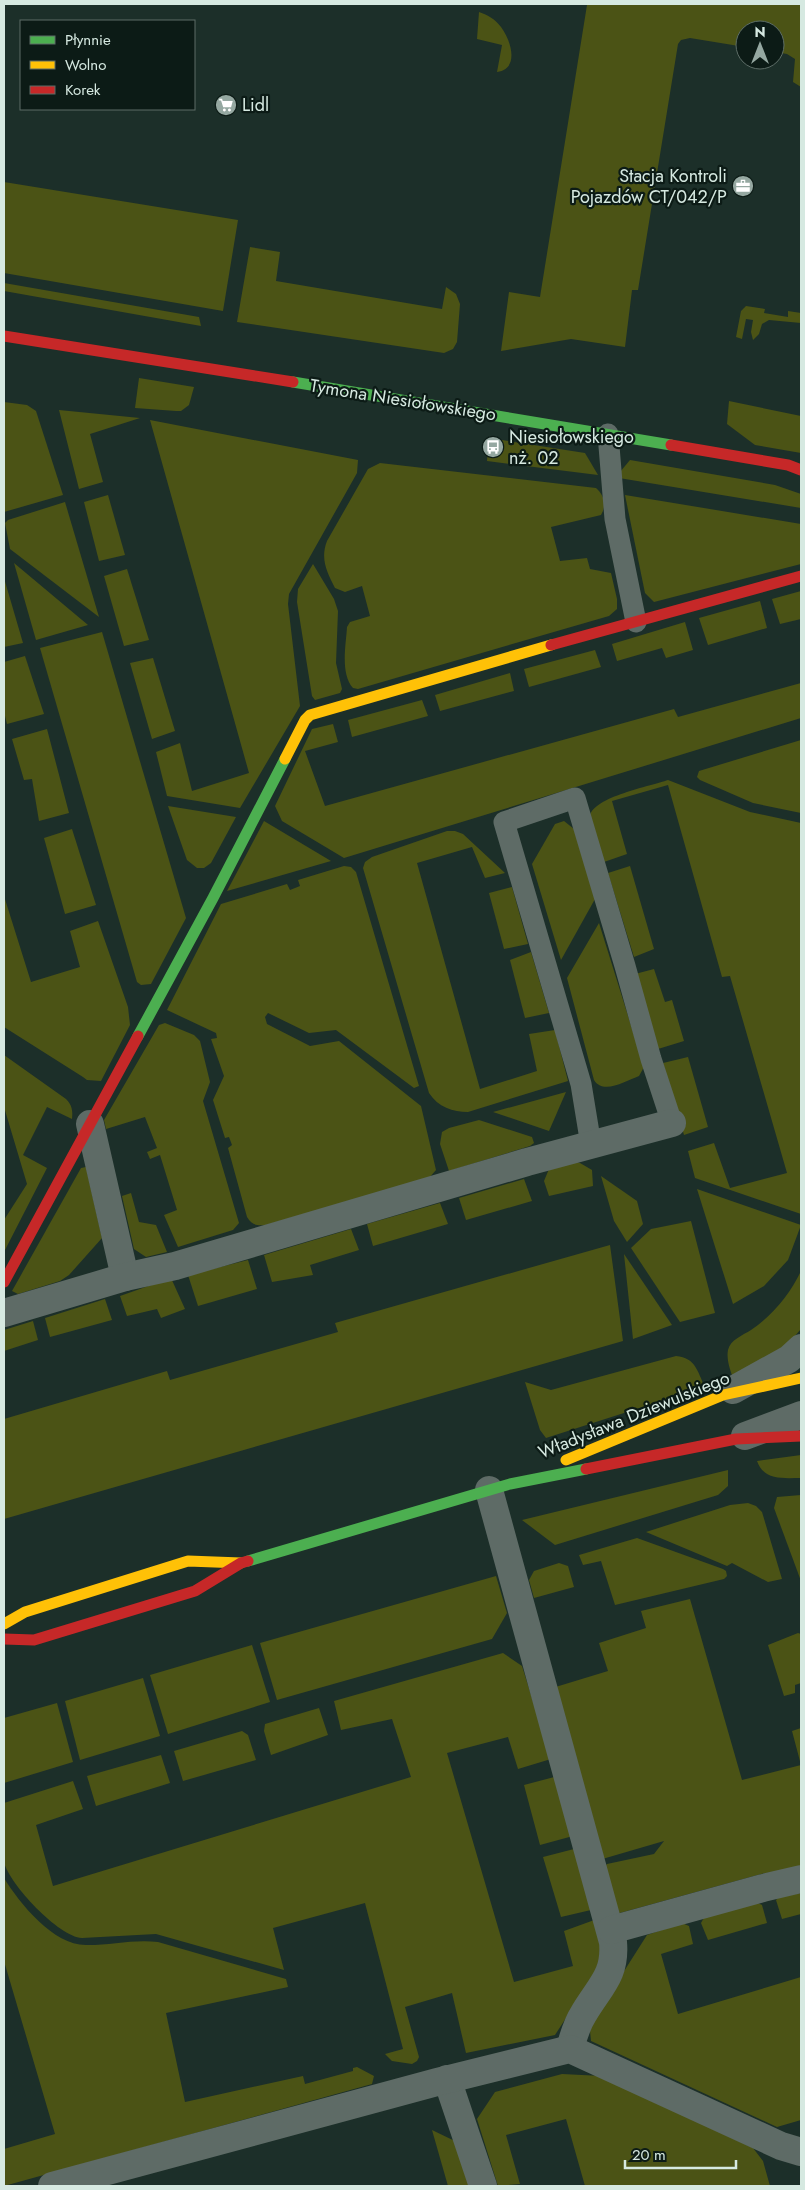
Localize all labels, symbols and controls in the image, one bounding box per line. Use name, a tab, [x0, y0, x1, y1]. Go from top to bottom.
legend	[20, 20, 195, 110]
north arrow	[735, 20, 785, 70]
text: N	[754, 22, 766, 42]
text: Płynnie	[65, 29, 111, 51]
text: Wolno	[65, 54, 106, 76]
text: Korek	[65, 79, 101, 101]
place label: Lidl	[242, 92, 269, 118]
supermarket icon: Lidl	[214, 93, 238, 117]
place label: Stacja Kontroli Pojazdów CT/042/P	[571, 163, 727, 210]
office icon: Stacja Kontroli Pojazdów CT/042/P	[731, 174, 755, 198]
street label: Tymona Niesiołowskiego	[308, 372, 498, 428]
place label: Niesiołowskiego nż. 02	[509, 424, 634, 471]
bus stop icon: Niesiołowskiego nż. 02	[481, 435, 505, 459]
street label: Władysława Dziewulskiego	[534, 1365, 734, 1465]
scale bar	[625, 2138, 736, 2170]
text: 20 m	[632, 2144, 666, 2166]

